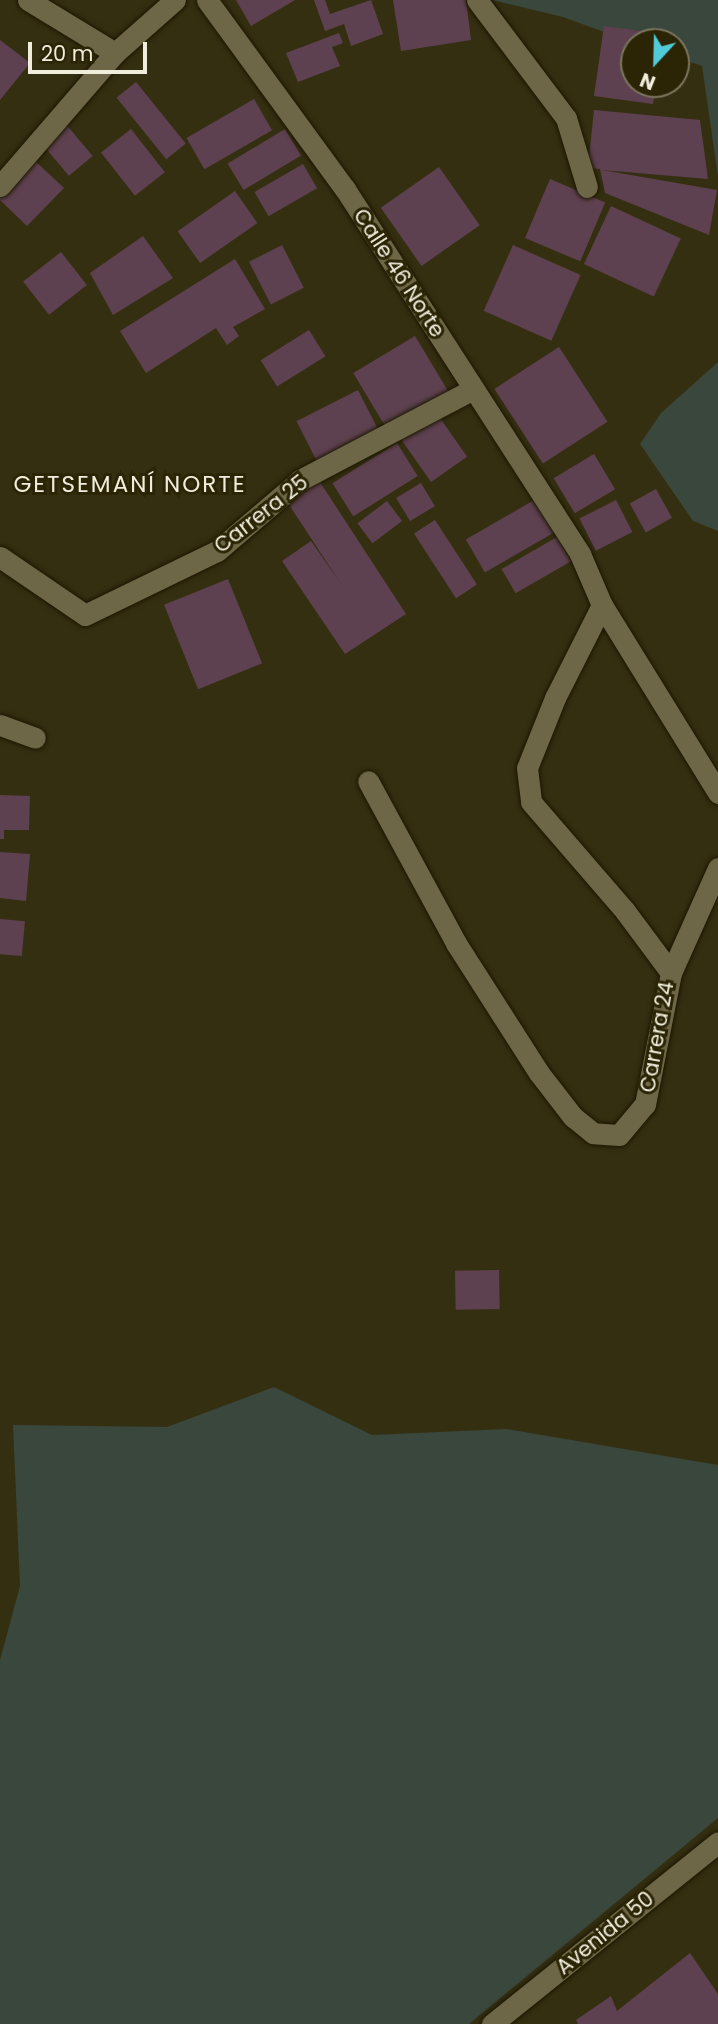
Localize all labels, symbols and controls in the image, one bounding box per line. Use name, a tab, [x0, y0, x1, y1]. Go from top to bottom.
scale bar	[32, 28, 150, 72]
north arrow	[620, 28, 690, 98]
text: 20 m	[41, 39, 94, 68]
text: N	[636, 66, 659, 96]
street label: Calle 46 Norte	[348, 204, 450, 342]
district label: GETSEMANÍ NORTE	[15, 470, 245, 498]
street label: Carrera 25	[209, 470, 313, 558]
street label: Carrera 24	[635, 980, 679, 1094]
street label: Avenida 50	[551, 1886, 659, 1980]

